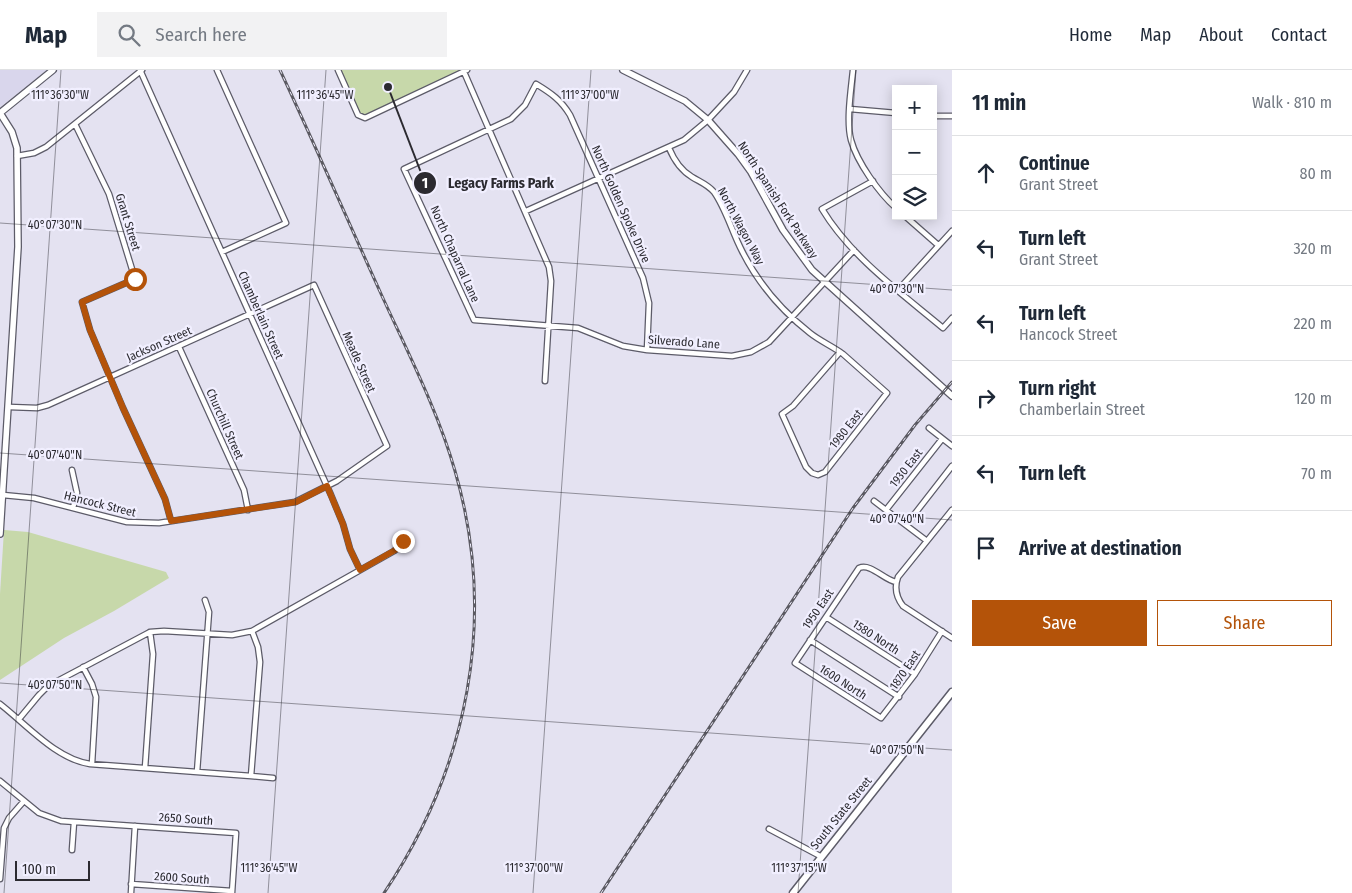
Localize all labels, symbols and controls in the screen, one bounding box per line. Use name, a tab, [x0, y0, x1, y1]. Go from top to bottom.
search box	[97, 12, 447, 57]
text: Map	[25, 21, 67, 49]
icon: search	[115, 21, 143, 49]
text: Search here	[155, 23, 247, 46]
text: Home	[1069, 24, 1112, 46]
text: Map	[1140, 24, 1171, 46]
text: About	[1199, 24, 1243, 46]
text: Contact	[1271, 24, 1327, 46]
map controls	[892, 85, 937, 220]
button: +	[892, 85, 937, 130]
text: 111°36'30"W	[31, 88, 89, 102]
text: 111°36'45"W	[297, 88, 353, 102]
text: 111°37'00"W	[561, 88, 619, 102]
text: 11 min	[972, 90, 1026, 116]
text: Walk · 810 m	[1252, 93, 1332, 112]
button: −	[892, 130, 937, 175]
street label: North Spanish Fork Parkway	[735, 139, 821, 262]
street label: North Golden Spoke Drive	[589, 143, 653, 265]
text: Continue	[1019, 152, 1090, 175]
icon: ahead	[972, 159, 1000, 187]
text: 80 m	[1300, 164, 1332, 183]
callout: Legacy Farms Park	[413, 169, 564, 198]
text: 1	[422, 174, 428, 192]
text: Legacy Farms Park	[448, 175, 555, 192]
button: layers	[892, 175, 937, 220]
text: Grant Street	[1019, 175, 1098, 194]
street label: North Wagon Way	[715, 185, 768, 268]
street label: Grant Street	[113, 192, 143, 252]
street label: North Chaparral Lane	[427, 204, 483, 305]
text: 40°07'30"N	[28, 218, 82, 232]
text: Turn left	[1019, 227, 1086, 250]
icon: left	[972, 234, 1000, 262]
text: 320 m	[1293, 239, 1332, 258]
text: Grant Street	[1019, 250, 1098, 269]
route start	[124, 268, 147, 291]
street label: Chamberlain Street	[235, 269, 287, 361]
text: 40°07'30"N	[870, 282, 924, 296]
text: Turn left	[1019, 302, 1086, 325]
icon: left	[972, 309, 1000, 337]
text: 220 m	[1293, 314, 1332, 333]
street label: Jackson Street	[124, 323, 194, 365]
text: Hancock Street	[1019, 325, 1117, 344]
street label: Meade Street	[339, 329, 379, 395]
street label: Silverado Lane	[648, 333, 720, 351]
text: Turn right	[1019, 377, 1096, 400]
icon: right	[972, 384, 1000, 412]
street label: Churchill Street	[203, 387, 247, 461]
text: 120 m	[1294, 389, 1332, 408]
text: Chamberlain Street	[1019, 400, 1145, 419]
street label: 1980 East	[826, 407, 866, 451]
street label: 1930 East	[887, 446, 925, 490]
text: 40°07'40"N	[28, 448, 82, 462]
icon: left	[972, 459, 1000, 487]
text: Turn left	[1019, 462, 1086, 485]
text: 70 m	[1301, 464, 1332, 483]
street label: Hancock Street	[63, 488, 138, 520]
text: 40°07'40"N	[870, 512, 924, 526]
route end	[392, 530, 415, 553]
icon: arrive	[972, 534, 1000, 562]
text: Arrive at destination	[1019, 537, 1182, 560]
street label: 1950 East	[799, 586, 837, 632]
button: Save	[972, 600, 1147, 646]
button: Share	[1157, 600, 1332, 646]
street label: 1580 North	[850, 617, 902, 657]
street label: 1870 East	[887, 648, 923, 692]
street label: 1600 North	[817, 661, 869, 703]
text: 40°07'50"N	[28, 678, 82, 692]
text: 40°07'50"N	[870, 743, 924, 757]
street label: South State Street	[807, 774, 875, 852]
street label: 2650 South	[158, 810, 214, 828]
scale bar	[15, 858, 90, 881]
text: 100 m	[22, 861, 56, 878]
text: 111°36'45"W	[241, 861, 297, 875]
text: 111°37'00"W	[505, 861, 563, 875]
text: 111°37'15"W	[771, 861, 827, 875]
street label: 2600 South	[154, 869, 210, 887]

